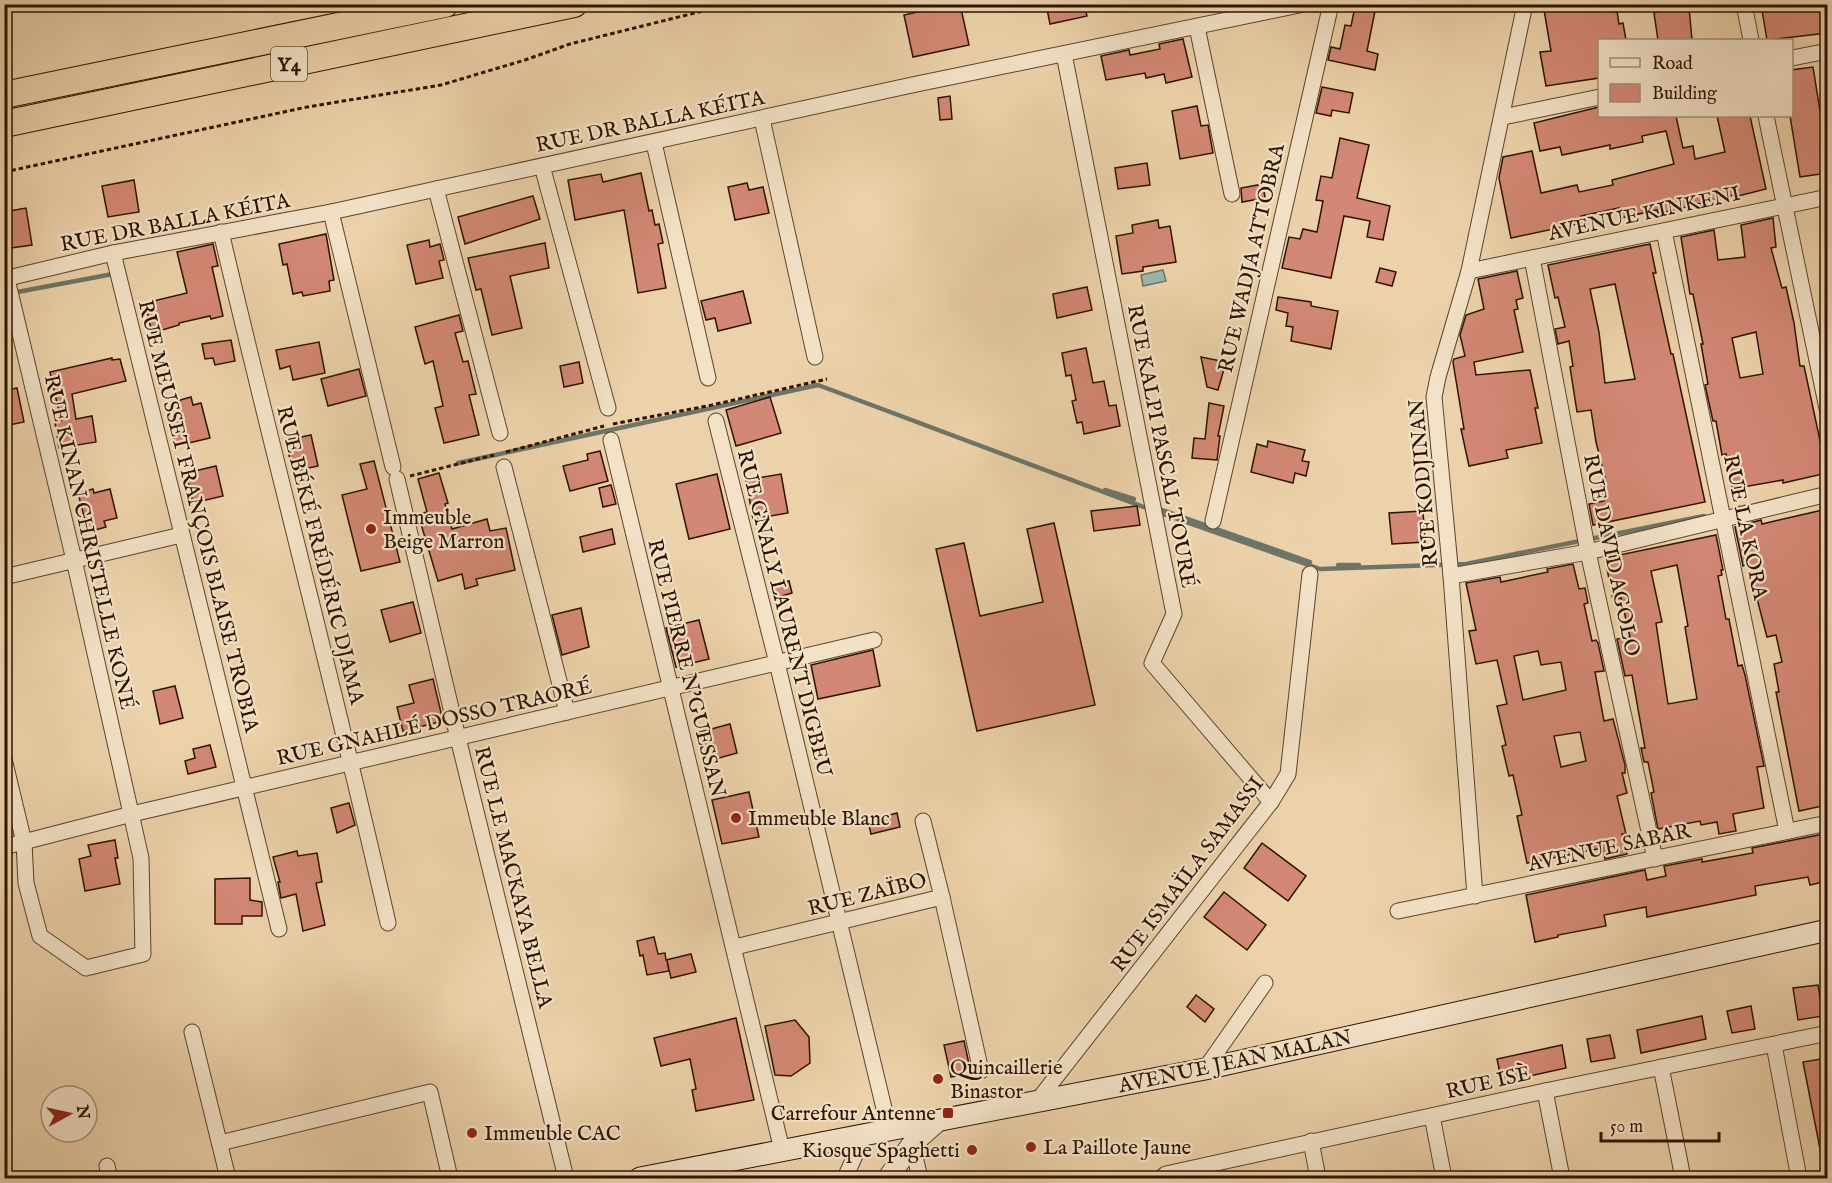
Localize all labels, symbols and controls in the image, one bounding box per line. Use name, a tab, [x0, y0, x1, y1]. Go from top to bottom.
legend	[1598, 39, 1793, 117]
road number: Y4	[271, 47, 307, 81]
text: Road	[1652, 53, 1693, 76]
text: Building	[1652, 83, 1717, 106]
street label: RUE DR BALLA KÉITA	[533, 84, 768, 160]
street label: RUE WADJA ATTOBRA	[1213, 140, 1292, 375]
street label: AVENUE KINKENI	[1545, 181, 1743, 248]
street label: RUE DR BALLA KÉITA	[58, 187, 293, 259]
street label: RUE MEUSSET FRANÇOIS BLAISE TROBIA	[131, 297, 265, 736]
street label: RUE KALPI PASCAL TOURÉ	[1120, 302, 1202, 590]
street label: RUE KINAN CHRISTELLE KONÉ	[37, 372, 141, 713]
street label: RUE KODJINAN	[1404, 398, 1445, 568]
street label: RUE BÉKÉ FRÉDÉRIC DJAMA	[269, 403, 371, 708]
street label: RUE GNALY LAURENT DIGBEU	[730, 447, 837, 780]
street label: RUE DAVID AGOLO	[1576, 452, 1645, 659]
street label: RUE LA KORA	[1716, 452, 1773, 603]
place label: Immeuble Beige Marron	[383, 505, 504, 556]
marker: Immeuble Beige Marron	[364, 522, 378, 536]
street label: RUE PIERRE N'GUESSAN	[640, 536, 731, 800]
street label: RUE GNAHLÉ DOSSO TRAORÉ	[274, 673, 595, 773]
street label: RUE LE MACKAYA BELLA	[467, 744, 558, 1012]
street label: RUE ISMAÏLA SAMASSI	[1106, 772, 1271, 978]
place label: Immeuble Blanc	[748, 806, 890, 833]
marker: Immeuble Blanc	[729, 811, 743, 825]
street label: AVENUE SABAR	[1525, 818, 1694, 879]
street label: RUE ZAÏBO	[805, 868, 929, 923]
street label: AVENUE JEAN MALAN	[1115, 1025, 1354, 1101]
place label: Quincaillerie Binastor	[950, 1055, 1063, 1106]
street label: RUE ISÈ	[1443, 1060, 1533, 1106]
marker: Quincaillerie Binastor	[931, 1072, 945, 1086]
north arrow	[39, 1084, 99, 1144]
place label: Carrefour Antenne	[771, 1101, 936, 1128]
text: N	[71, 1103, 93, 1121]
scale bar	[1601, 1105, 1720, 1143]
marker: Carrefour Antenne	[941, 1106, 955, 1120]
text: 50 m	[1610, 1116, 1643, 1139]
place label: Immeuble CAC	[484, 1121, 621, 1148]
marker: Immeuble CAC	[465, 1126, 479, 1140]
place label: La Paillote Jaune	[1043, 1135, 1192, 1162]
place label: Kiosque Spaghetti	[802, 1138, 960, 1165]
marker: La Paillote Jaune	[1024, 1140, 1038, 1154]
marker: Kiosque Spaghetti	[965, 1143, 979, 1157]

